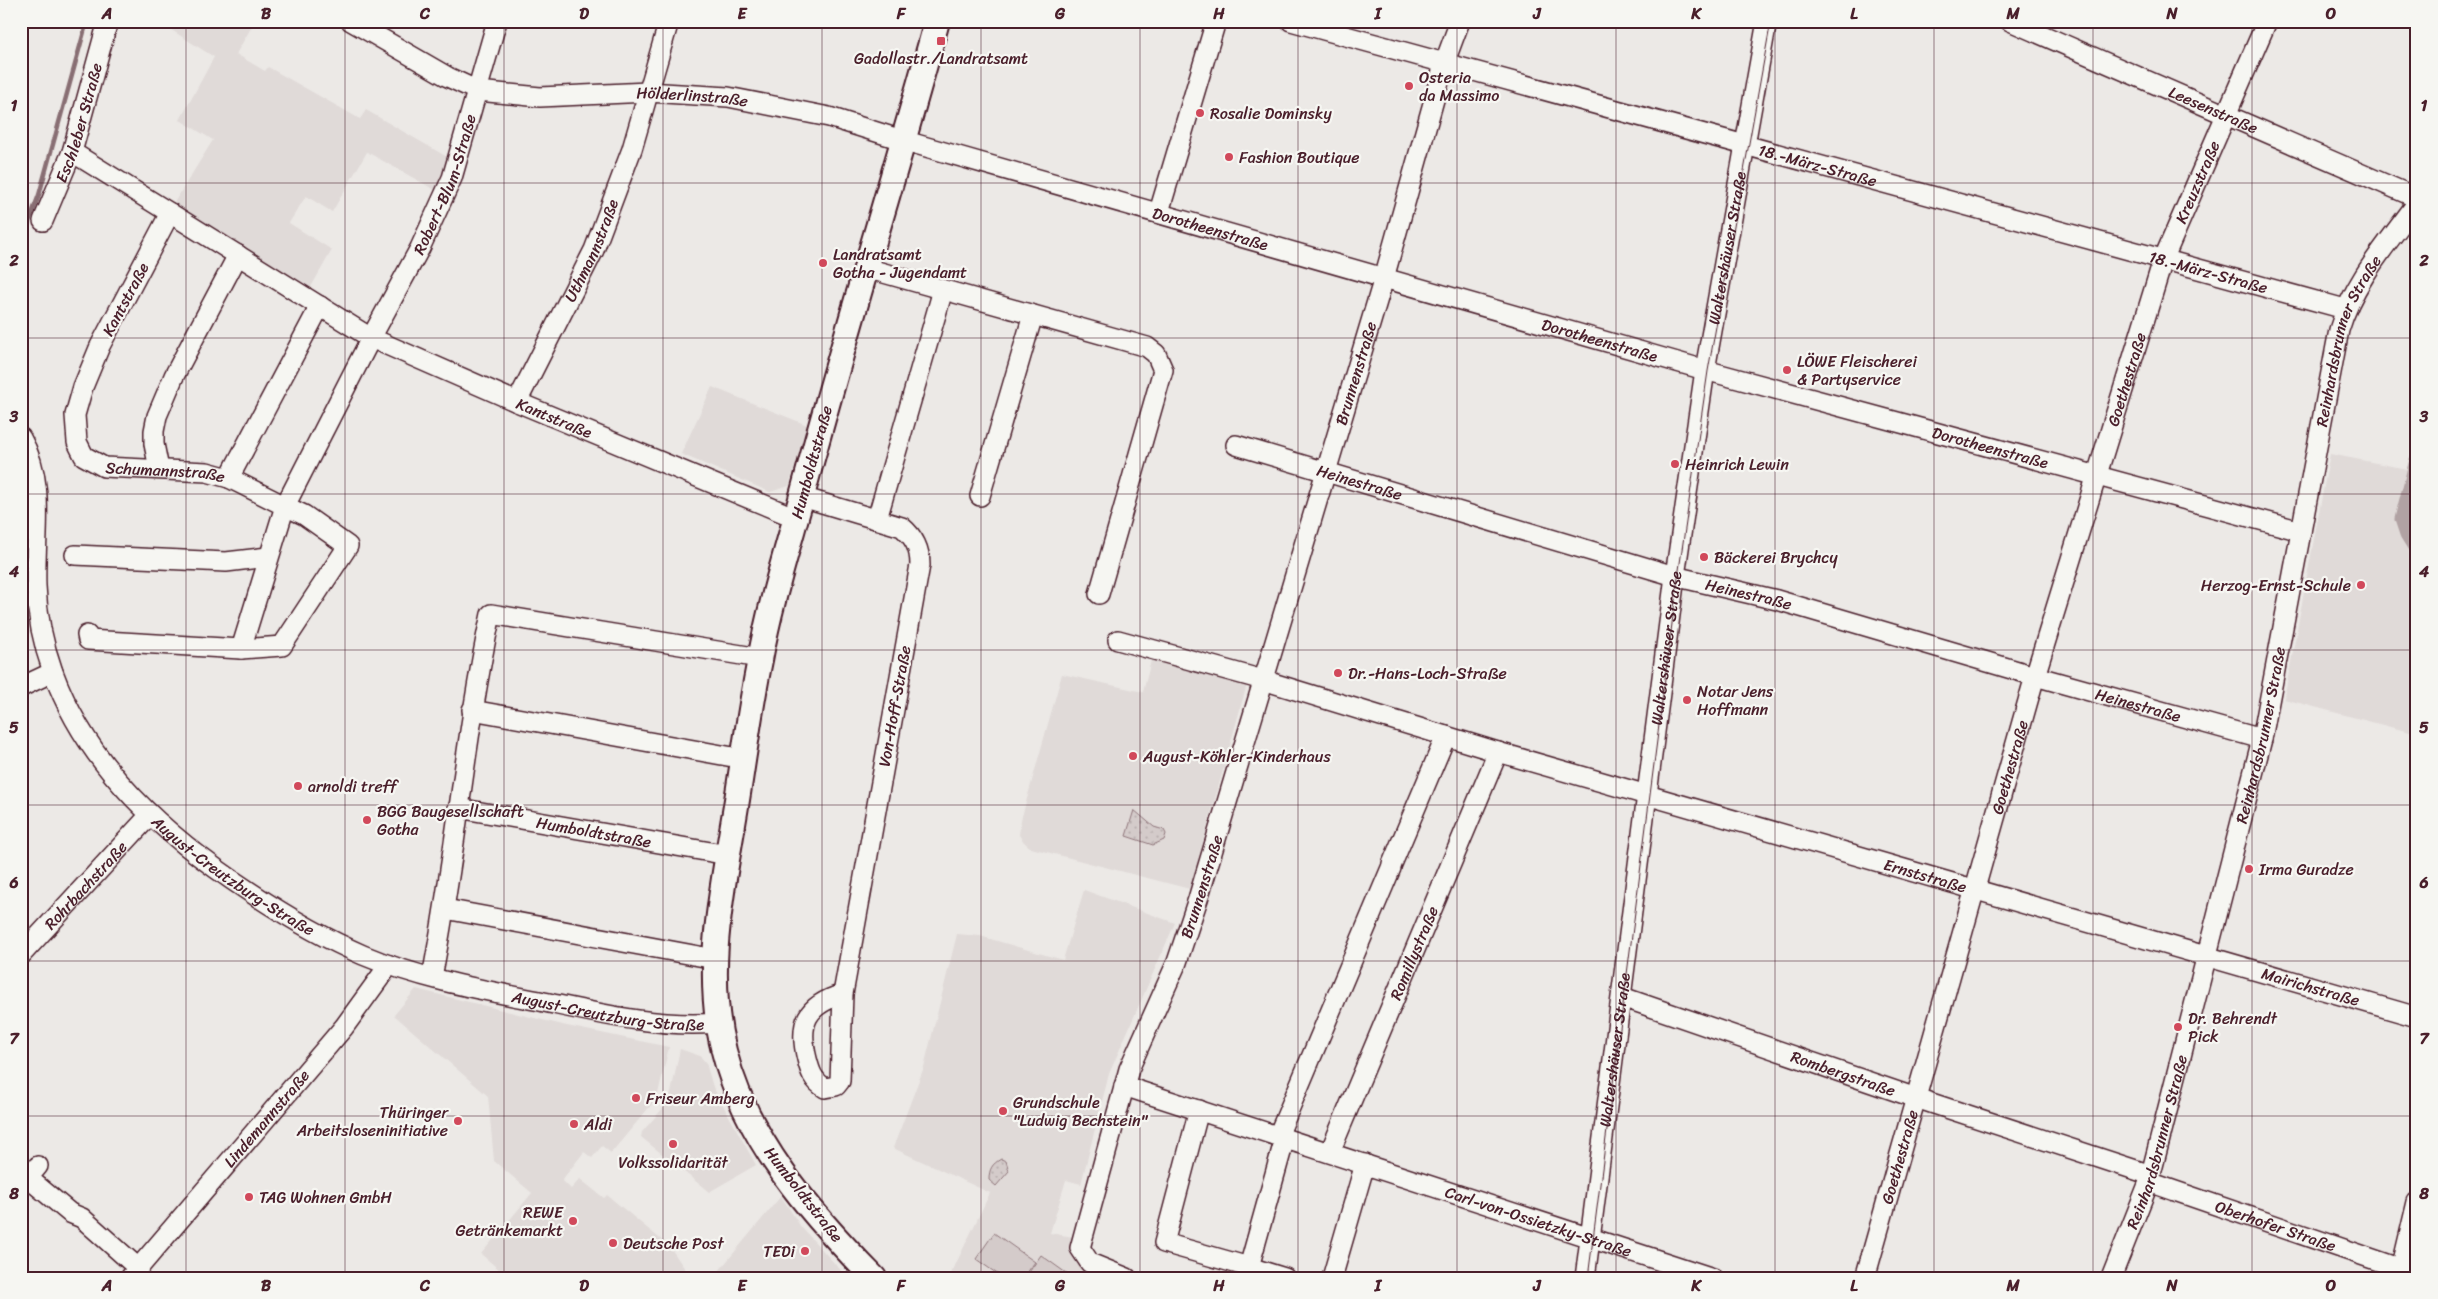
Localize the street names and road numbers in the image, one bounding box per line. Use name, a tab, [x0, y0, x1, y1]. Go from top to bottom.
street label: Eschleber Straße	[47, 59, 111, 187]
street label: Hölderlinstraße	[636, 78, 751, 116]
street label: Leesenstraße	[2164, 78, 2263, 142]
street label: Robert-Blum-Straße	[405, 111, 485, 260]
street label: 18.-März-Straße	[1755, 135, 1880, 195]
street label: Kreuzstraße	[2167, 136, 2228, 228]
street label: Waltershäuser Straße	[1699, 169, 1755, 327]
street label: Uthmannstraße	[556, 194, 627, 307]
street label: Dorotheenstraße	[1149, 198, 1272, 259]
street label: 18.-März-Straße	[2146, 242, 2271, 302]
street label: Reinhardsbrunner Straße	[2307, 249, 2389, 429]
street label: Kantstraße	[94, 257, 157, 341]
street label: Dorotheenstraße	[1538, 310, 1661, 371]
street label: Brunnenstraße	[1327, 318, 1385, 429]
street label: Goethestraße	[2099, 329, 2155, 430]
street label: Kantstraße	[512, 389, 597, 447]
street label: Humboldtstraße	[782, 402, 841, 522]
street label: Dorotheenstraße	[1929, 418, 2052, 477]
street label: Schumannstraße	[105, 453, 229, 491]
street label: Heinestraße	[1313, 456, 1406, 509]
street label: Waltershäuser Straße	[1642, 569, 1691, 727]
street label: Heinestraße	[1703, 570, 1795, 619]
street label: Von-Hoff-Straße	[870, 643, 919, 769]
street label: Reinhardsbrunner Straße	[2227, 644, 2294, 827]
street label: Heinestraße	[2092, 679, 2184, 731]
street label: Goethestraße	[1983, 717, 2037, 818]
street label: August-Creutzburg-Straße	[144, 807, 320, 944]
street label: Humboldtstraße	[534, 808, 654, 856]
street label: Brunnenstraße	[1172, 831, 1231, 942]
street label: Rohrbachstraße	[37, 834, 135, 937]
street label: Ernststraße	[1880, 850, 1970, 901]
street label: Romillystraße	[1381, 901, 1447, 1005]
street label: Mairichstraße	[2258, 959, 2363, 1015]
street label: Waltershäuser Straße	[1590, 971, 1639, 1129]
street label: August-Creutzburg-Straße	[508, 982, 705, 1039]
street label: Rombergstraße	[1787, 1042, 1900, 1105]
street label: Reinhardsbrunner Straße	[2118, 1051, 2196, 1234]
street label: Lindemannstraße	[216, 1063, 317, 1174]
street label: Goethestraße	[1873, 1106, 1927, 1207]
street label: Humboldtstraße	[756, 1140, 851, 1249]
street label: Carl-von-Ossietzky-Straße	[1441, 1178, 1636, 1266]
street label: Oberhofer Straße	[2211, 1192, 2340, 1260]

